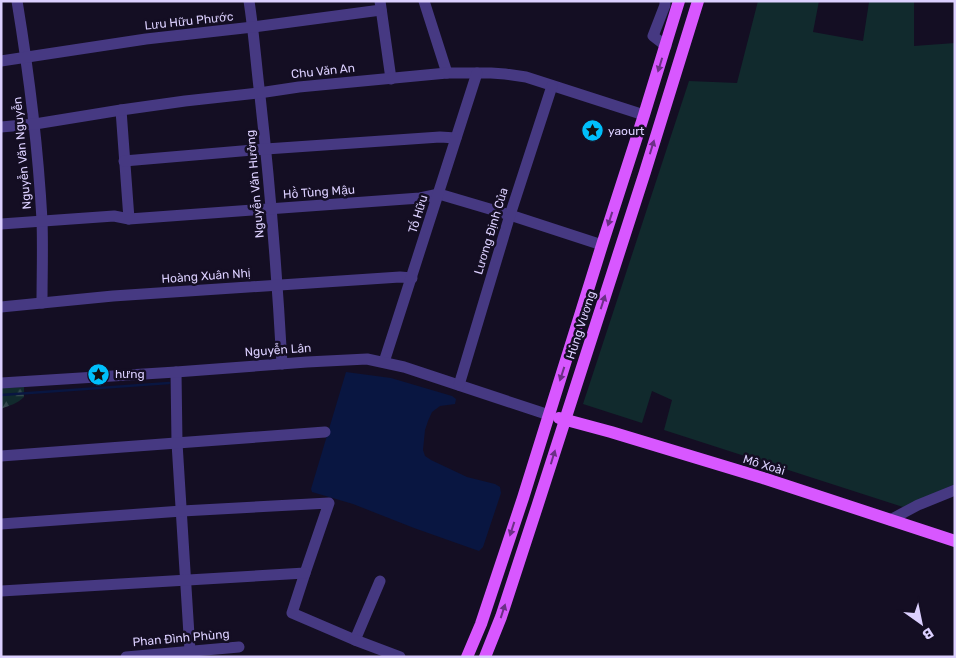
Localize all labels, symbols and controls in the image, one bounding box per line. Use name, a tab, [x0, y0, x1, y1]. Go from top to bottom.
street label: Lưu Hữu Phước	[144, 9, 234, 33]
one-way arrow	[655, 57, 663, 72]
street label: Chu Văn An	[290, 61, 356, 81]
street label: Nguyễn Văn Nguyễn	[10, 96, 34, 210]
place icon: yaourt	[580, 119, 604, 143]
place label: yaourt	[608, 124, 645, 138]
street label: Nguyễn Văn Hưởng	[243, 129, 267, 239]
one-way arrow	[649, 140, 657, 155]
street label: Hồ Tùng Mậu	[282, 182, 355, 201]
street label: Lương Định Của	[471, 186, 511, 276]
street label: Tố Hữu	[405, 193, 430, 235]
one-way arrow	[606, 212, 614, 227]
street label: Hoàng Xuân Nhị	[161, 266, 251, 286]
street label: Hùng Vương	[563, 289, 599, 361]
one-way arrow	[599, 294, 607, 309]
street label: Nguyễn Lân	[244, 341, 312, 359]
place icon: hưng	[87, 362, 111, 386]
place label: hưng	[115, 367, 145, 381]
one-way arrow	[557, 367, 565, 382]
one-way arrow	[550, 449, 557, 464]
street label: Mô Xoài	[741, 452, 787, 478]
one-way arrow	[508, 522, 516, 537]
north arrow	[896, 598, 946, 648]
one-way arrow	[499, 604, 507, 619]
text: B	[919, 624, 937, 643]
street label: Phan Đình Phùng	[132, 627, 230, 649]

